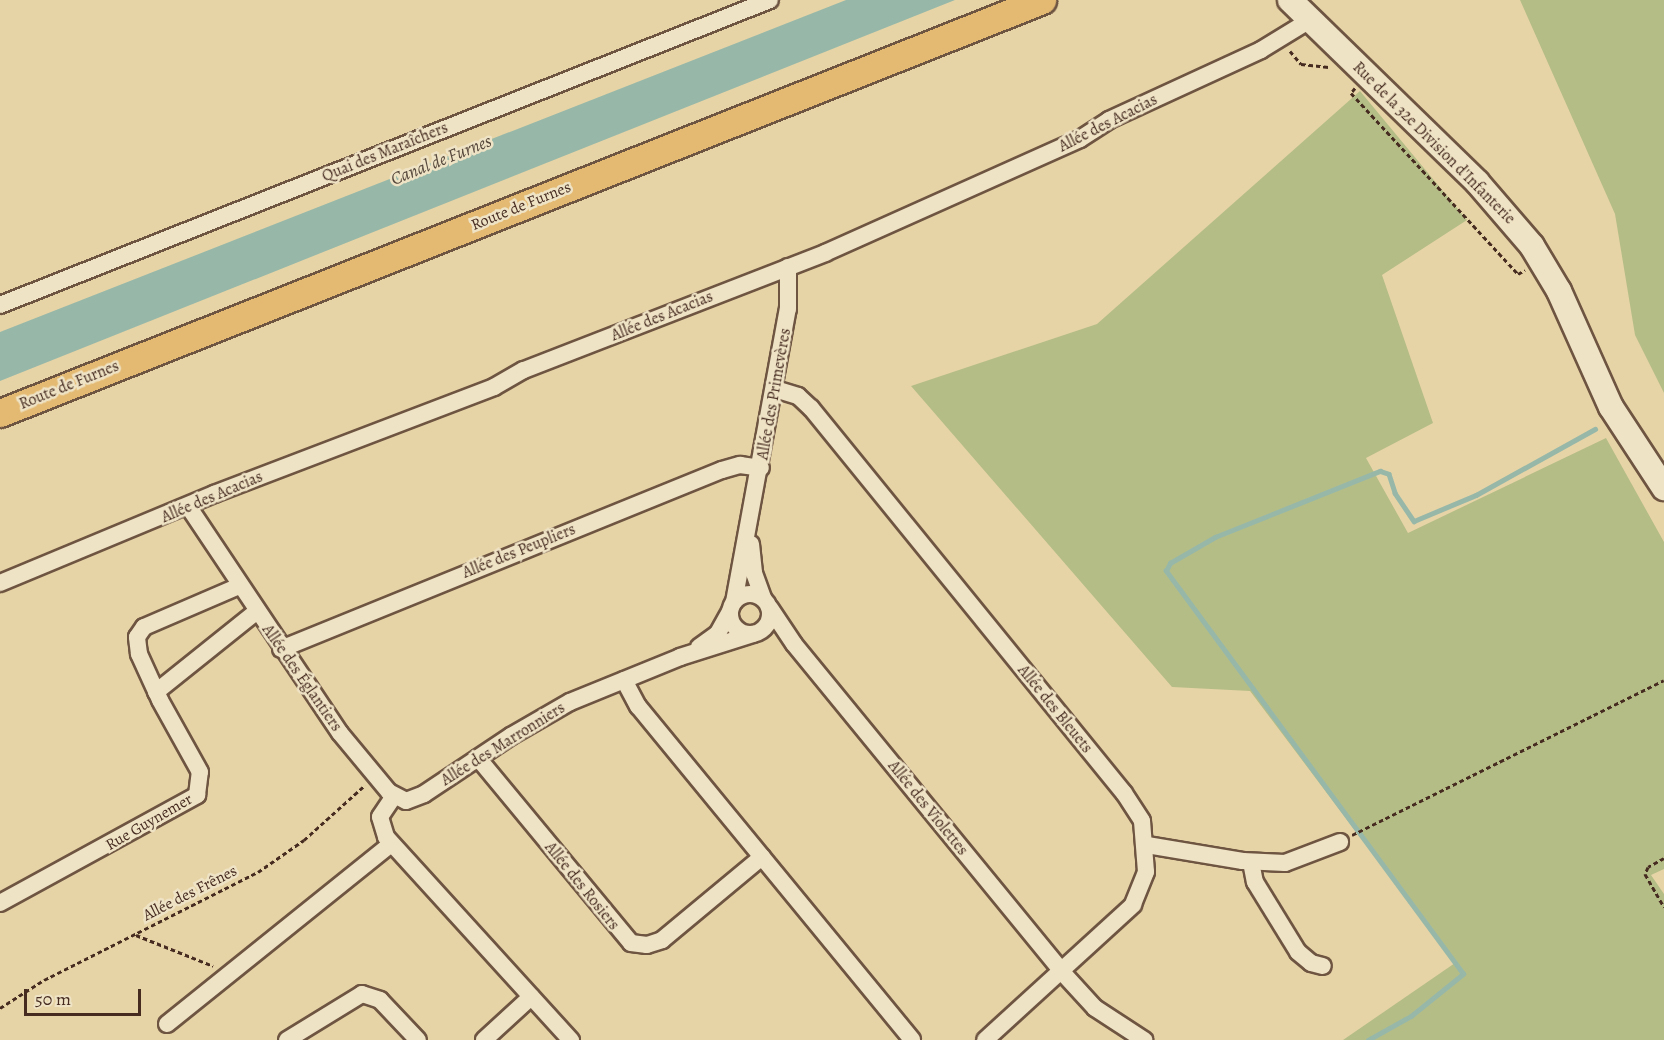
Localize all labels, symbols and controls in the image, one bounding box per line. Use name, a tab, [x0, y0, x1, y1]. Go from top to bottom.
street label: Rue de la 32e Division d'Infanterie	[1349, 58, 1519, 228]
street label: Allée des Acacias	[1055, 90, 1161, 156]
street label: Quai des Maraîchers	[319, 118, 451, 186]
water label: Canal de Furnes	[387, 130, 495, 190]
street label: Route de Furnes	[468, 177, 574, 235]
street label: Allée des Acacias	[608, 287, 716, 345]
street label: Allée des Primevères	[753, 327, 795, 461]
street label: Route de Furnes	[16, 356, 122, 414]
street label: Allée des Acacias	[159, 467, 265, 527]
street label: Allée des Peupliers	[460, 520, 578, 582]
street label: Allée des Églantiers	[258, 621, 346, 735]
street label: Allée des Bleuets	[1014, 661, 1096, 757]
street label: Allée des Marronniers	[438, 698, 568, 790]
street label: Allée des Violettes	[884, 757, 972, 859]
street label: Rue Guynemer	[102, 789, 196, 855]
street label: Allée des Rosiers	[541, 838, 623, 934]
street label: Allée des Frênes	[140, 861, 240, 925]
scale bar	[27, 977, 144, 1015]
text: 50 m	[35, 987, 71, 1011]

